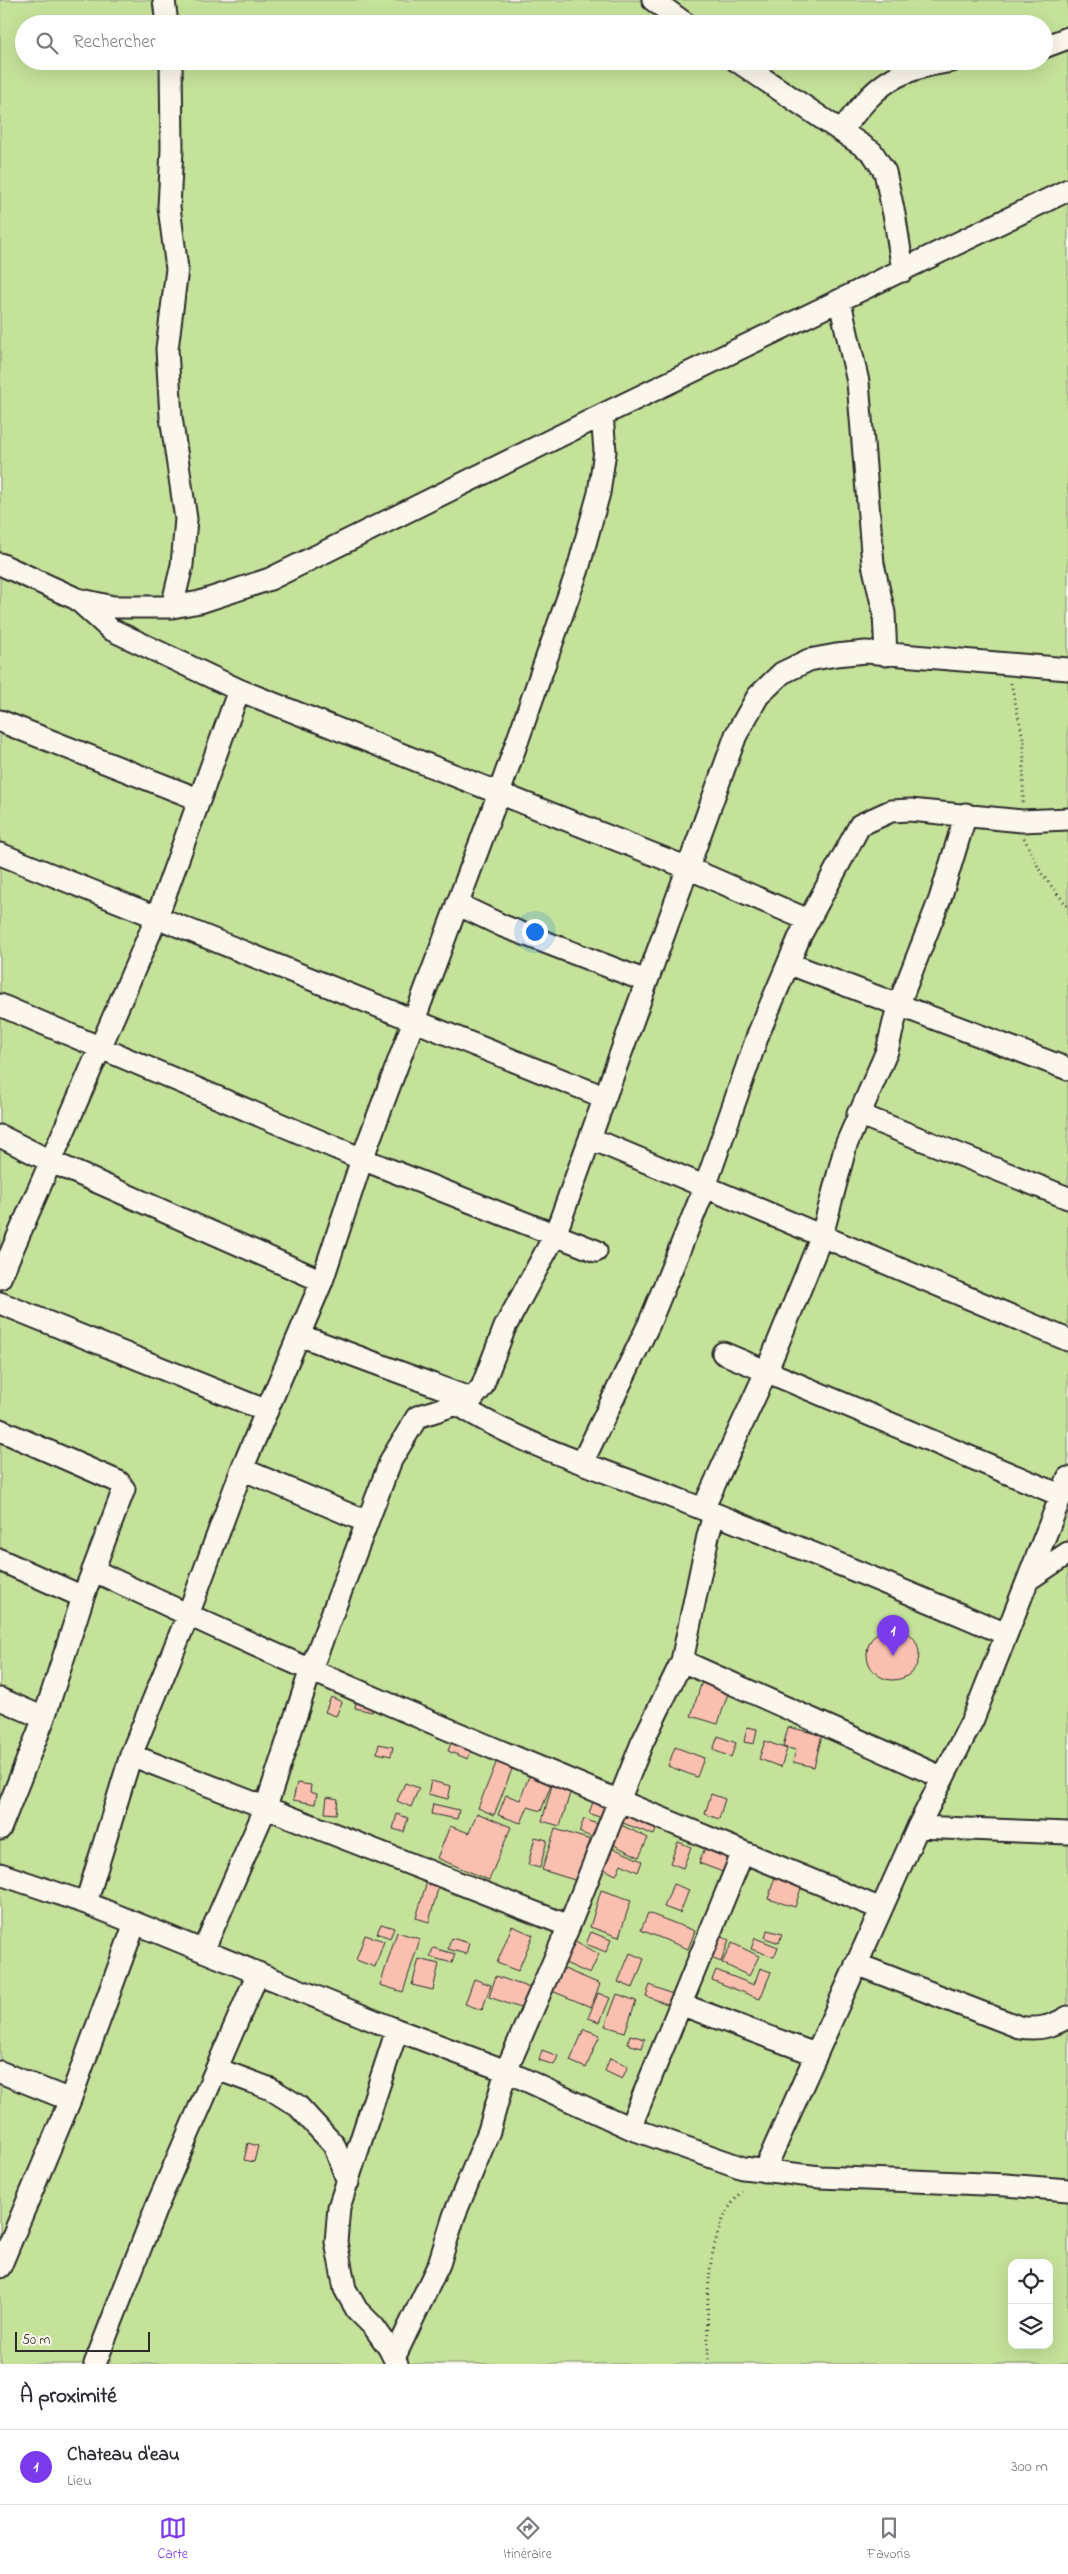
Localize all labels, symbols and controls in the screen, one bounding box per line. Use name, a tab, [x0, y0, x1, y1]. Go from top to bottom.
search box	[15, 15, 1053, 70]
icon: search	[33, 29, 61, 57]
text: Rechercher	[73, 29, 156, 56]
your location	[522, 919, 548, 945]
pin: 1	[877, 1615, 909, 1656]
map controls	[1008, 2259, 1053, 2349]
button: locate	[1008, 2259, 1053, 2304]
button: layers	[1008, 2304, 1053, 2349]
scale bar	[15, 2329, 150, 2352]
text: 50 m	[22, 2330, 50, 2351]
text: À proximité	[20, 2382, 117, 2412]
text: Chateau d'eau	[67, 2442, 180, 2469]
text: 1	[33, 2455, 39, 2479]
text: 300 m	[1011, 2455, 1048, 2479]
text: Lieu	[67, 2469, 92, 2493]
tab: Carte	[158, 2514, 188, 2565]
tab: Itinéraire	[503, 2514, 552, 2565]
tab: Favoris	[867, 2514, 910, 2565]

